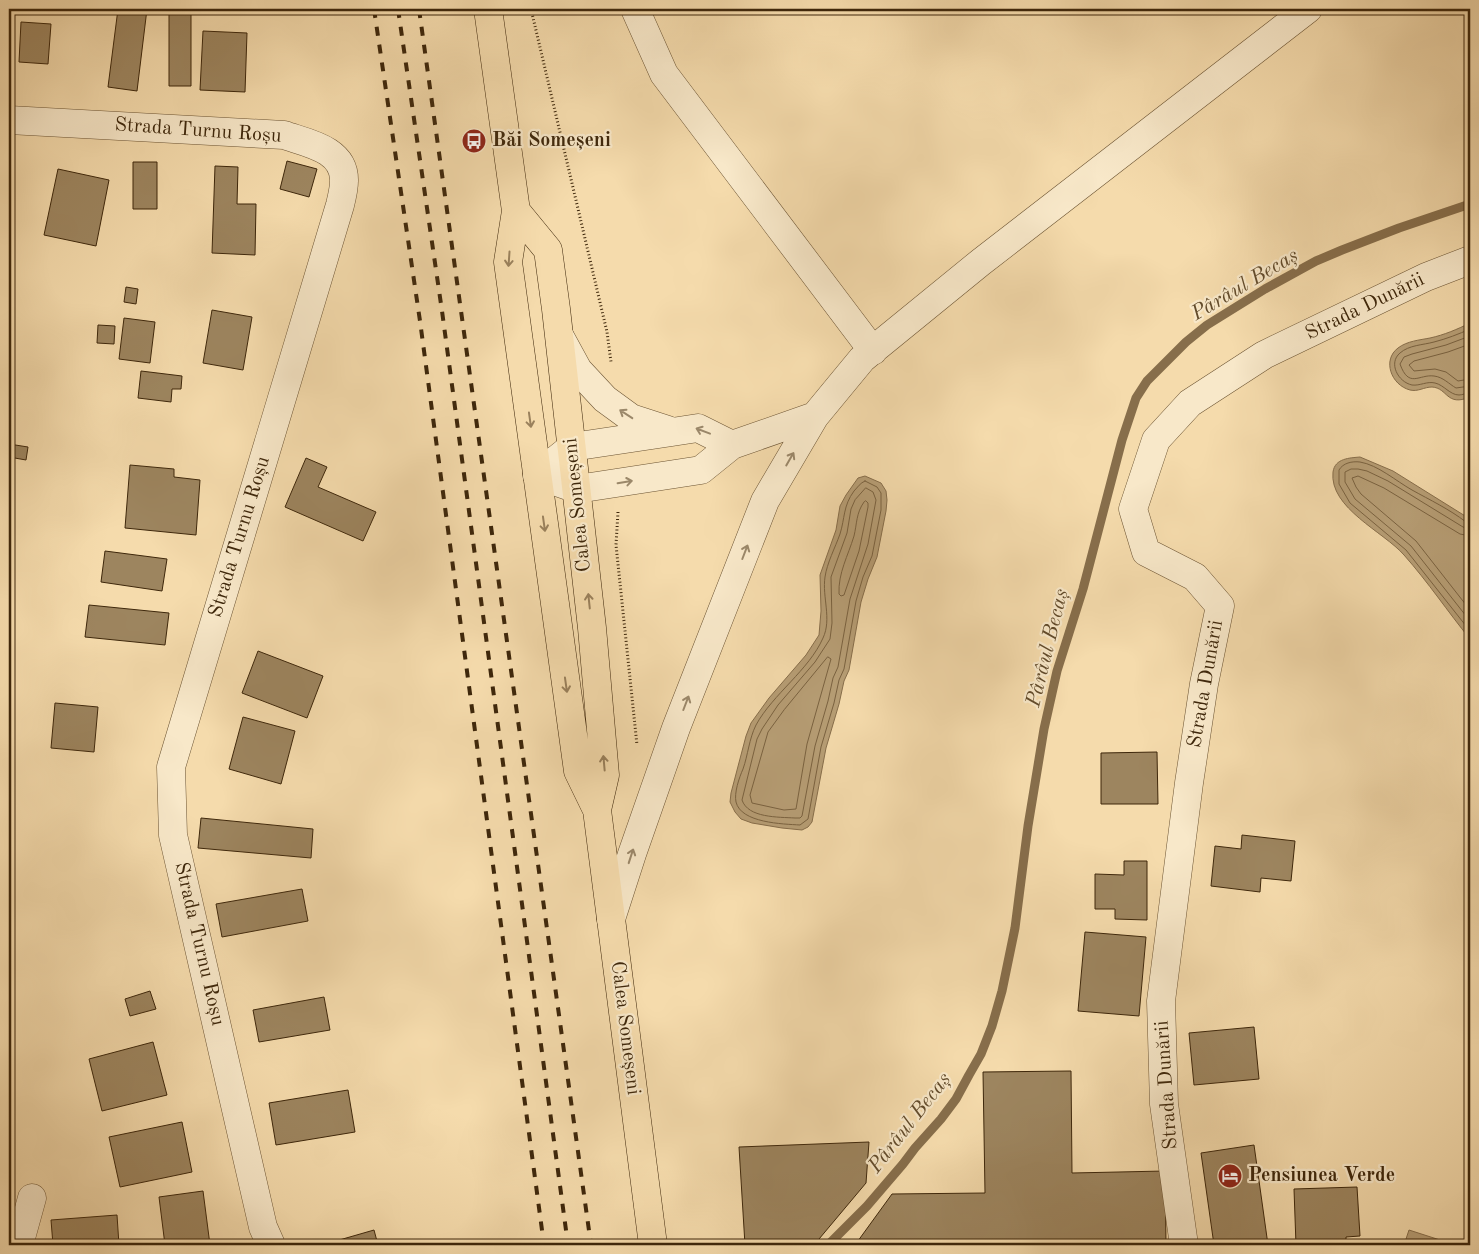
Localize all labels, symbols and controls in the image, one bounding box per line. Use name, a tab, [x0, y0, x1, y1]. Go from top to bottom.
street label: Strada Turnu Roșu	[114, 115, 282, 147]
bus stop icon: Băi Someșeni	[461, 128, 487, 154]
place label: Băi Someșeni	[492, 131, 611, 151]
water label: Pârâul Becaș	[1187, 245, 1303, 326]
one-way arrow	[504, 251, 513, 267]
street label: Strada Dunării	[1302, 270, 1428, 344]
one-way arrow	[620, 409, 634, 419]
one-way arrow	[525, 412, 535, 428]
one-way arrow	[696, 426, 711, 435]
street label: Calea Someșeni	[561, 437, 595, 573]
one-way arrow	[785, 451, 795, 466]
street label: Strada Turnu Roșu	[206, 454, 274, 620]
one-way arrow	[617, 477, 633, 487]
one-way arrow	[540, 515, 550, 531]
one-way arrow	[742, 544, 751, 559]
water label: Pârâul Becaș	[1023, 587, 1074, 710]
one-way arrow	[584, 593, 594, 609]
street label: Strada Dunării	[1185, 619, 1227, 749]
one-way arrow	[561, 676, 571, 692]
one-way arrow	[682, 696, 691, 711]
one-way arrow	[599, 755, 608, 771]
one-way arrow	[627, 848, 636, 864]
street label: Strada Turnu Roșu	[170, 860, 228, 1028]
street label: Calea Someșeni	[607, 960, 643, 1096]
street label: Strada Dunării	[1153, 1020, 1181, 1150]
water label: Pârâul Becaș	[864, 1069, 956, 1178]
hotel icon: Pensiunea Verde	[1217, 1163, 1243, 1189]
place label: Pensiunea Verde	[1248, 1166, 1395, 1186]

